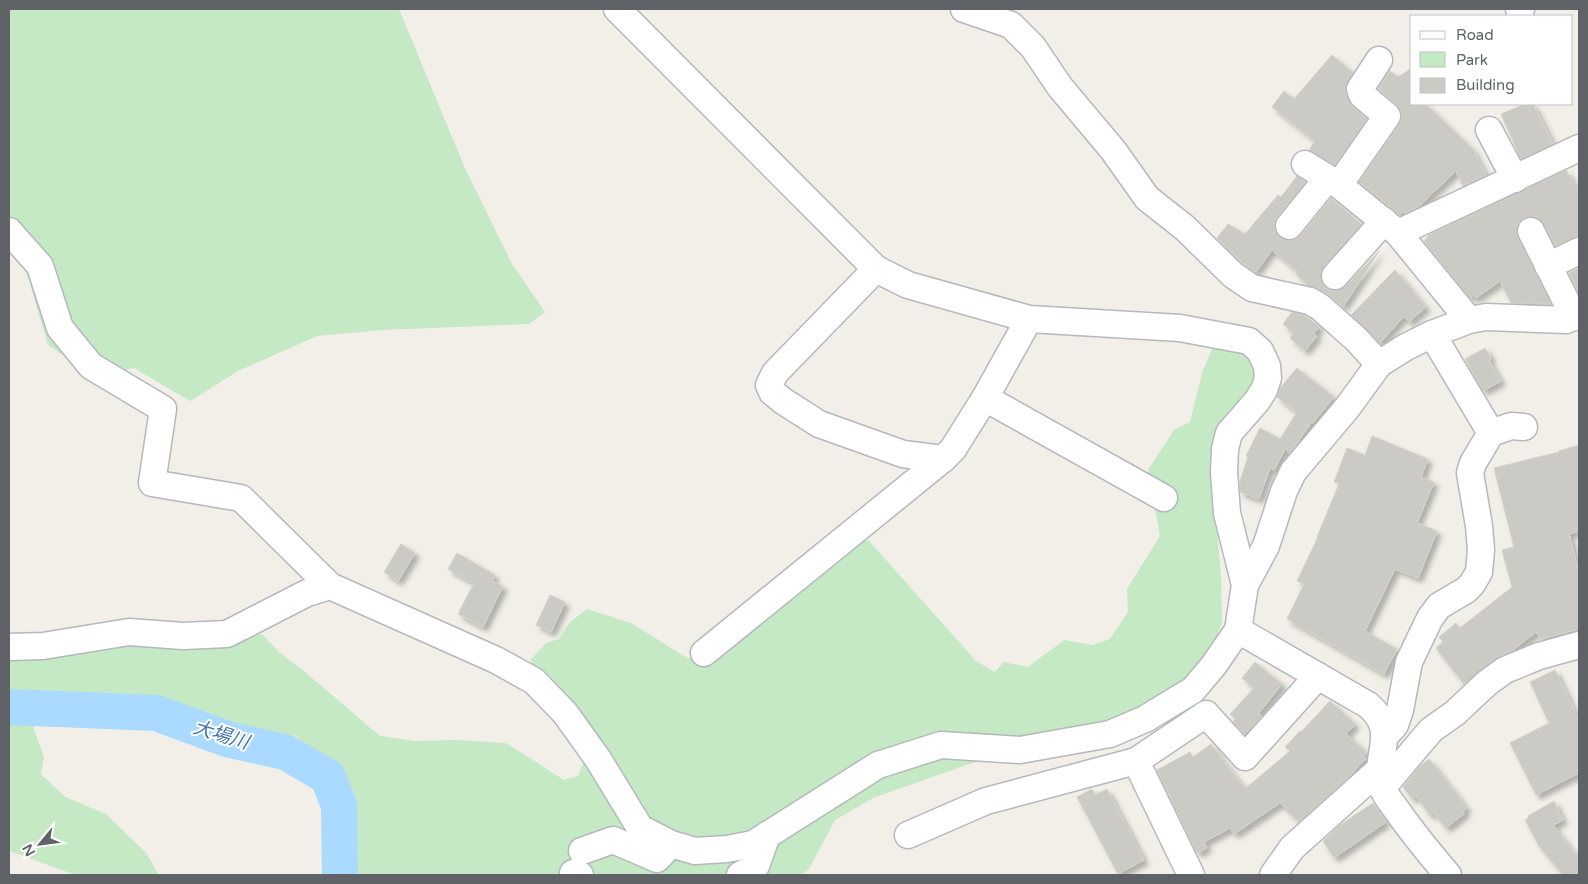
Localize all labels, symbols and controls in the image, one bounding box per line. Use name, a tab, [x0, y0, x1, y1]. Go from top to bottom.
legend	[1410, 15, 1573, 105]
text: Road	[1456, 26, 1494, 44]
text: Park	[1456, 51, 1488, 69]
text: Building	[1456, 76, 1515, 94]
water label: 大場川	[191, 716, 253, 754]
north arrow	[15, 819, 65, 869]
text: N	[19, 841, 39, 859]

